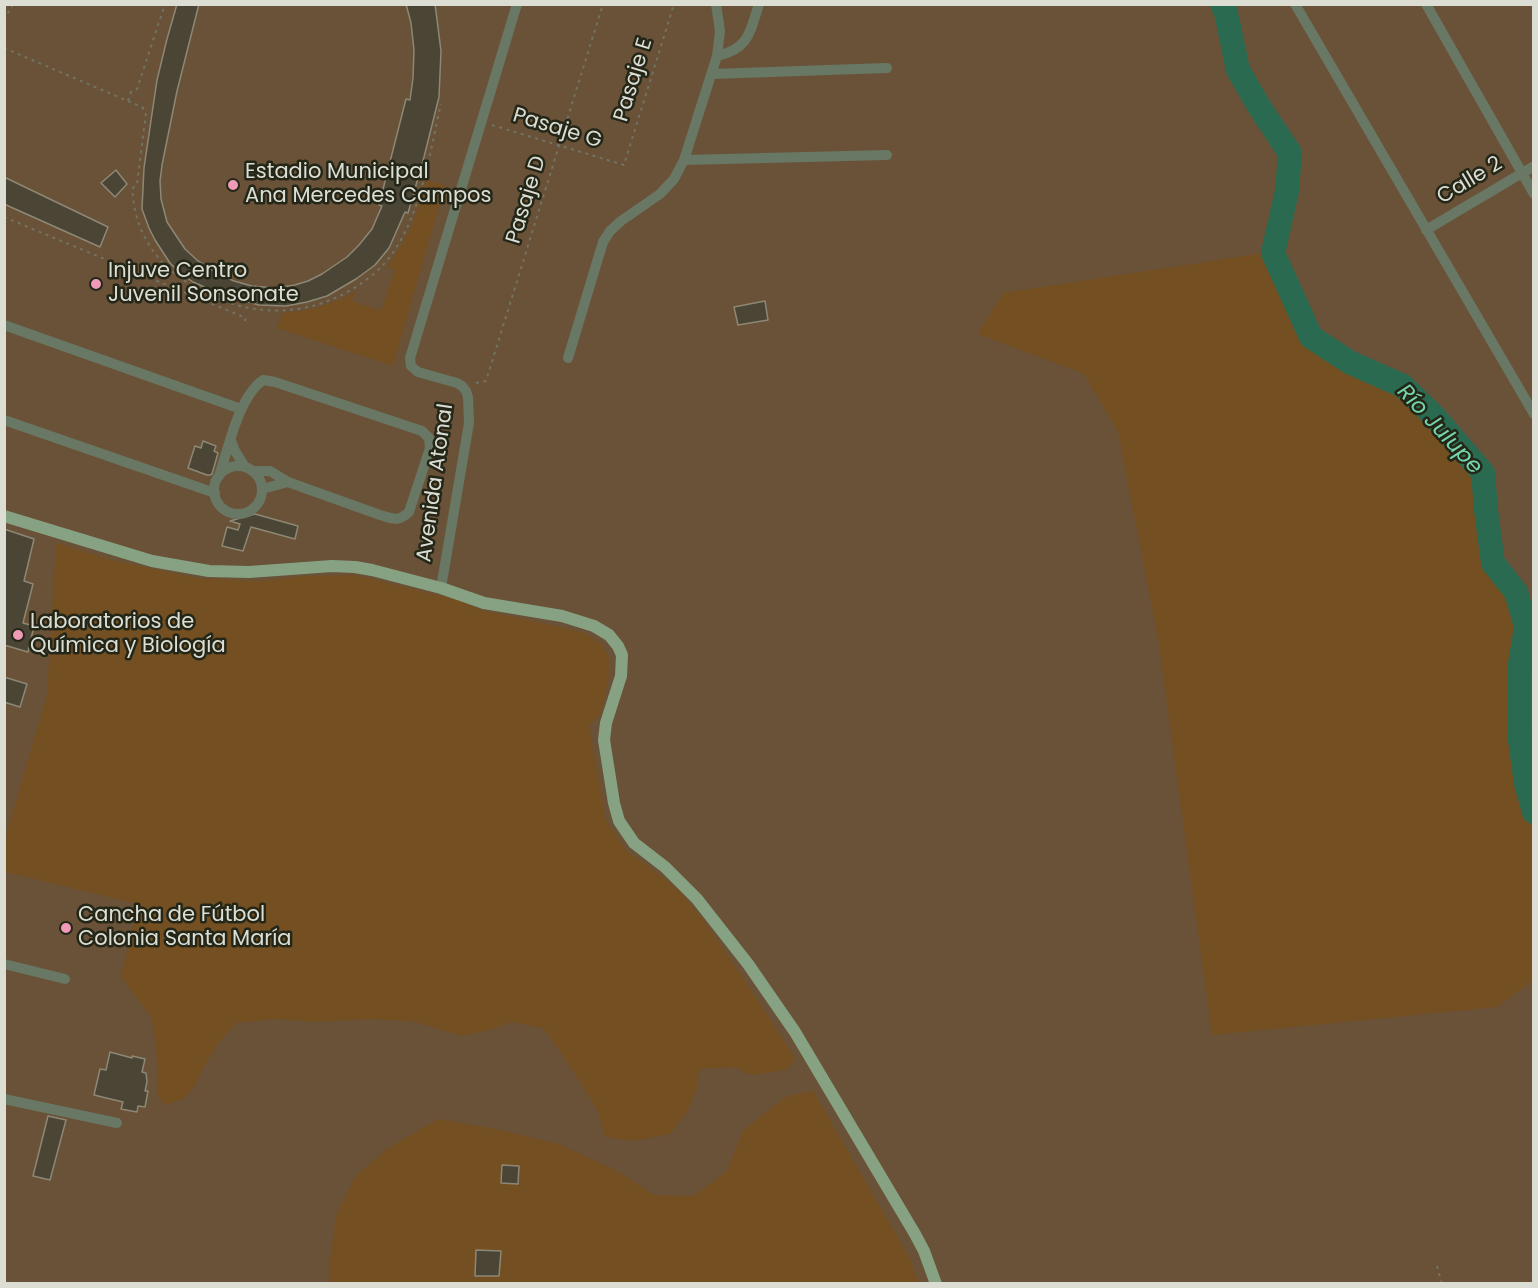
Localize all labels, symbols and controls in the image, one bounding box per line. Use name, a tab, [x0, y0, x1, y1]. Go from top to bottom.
street label: Pasaje E	[609, 35, 659, 125]
street label: Pasaje G	[509, 104, 605, 154]
street label: Calle 2	[1433, 152, 1507, 210]
street label: Pasaje D	[502, 153, 552, 247]
place label: Estadio Municipal Ana Mercedes Campos	[245, 160, 492, 210]
marker: Estadio Municipal Ana Mercedes Campos	[226, 178, 240, 192]
place label: Injuve Centro Juvenil Sonsonate	[108, 259, 299, 309]
marker: Injuve Centro Juvenil Sonsonate	[89, 277, 103, 291]
water label: Río Julupe	[1391, 380, 1487, 480]
street label: Avenida Atonal	[412, 402, 460, 564]
place label: Laboratorios de Química y Biología	[30, 610, 226, 660]
marker: Laboratorios de Química y Biología	[11, 628, 25, 642]
place label: Cancha de Fútbol Colonia Santa María	[78, 903, 292, 953]
marker: Cancha de Fútbol Colonia Santa María	[59, 921, 73, 935]

